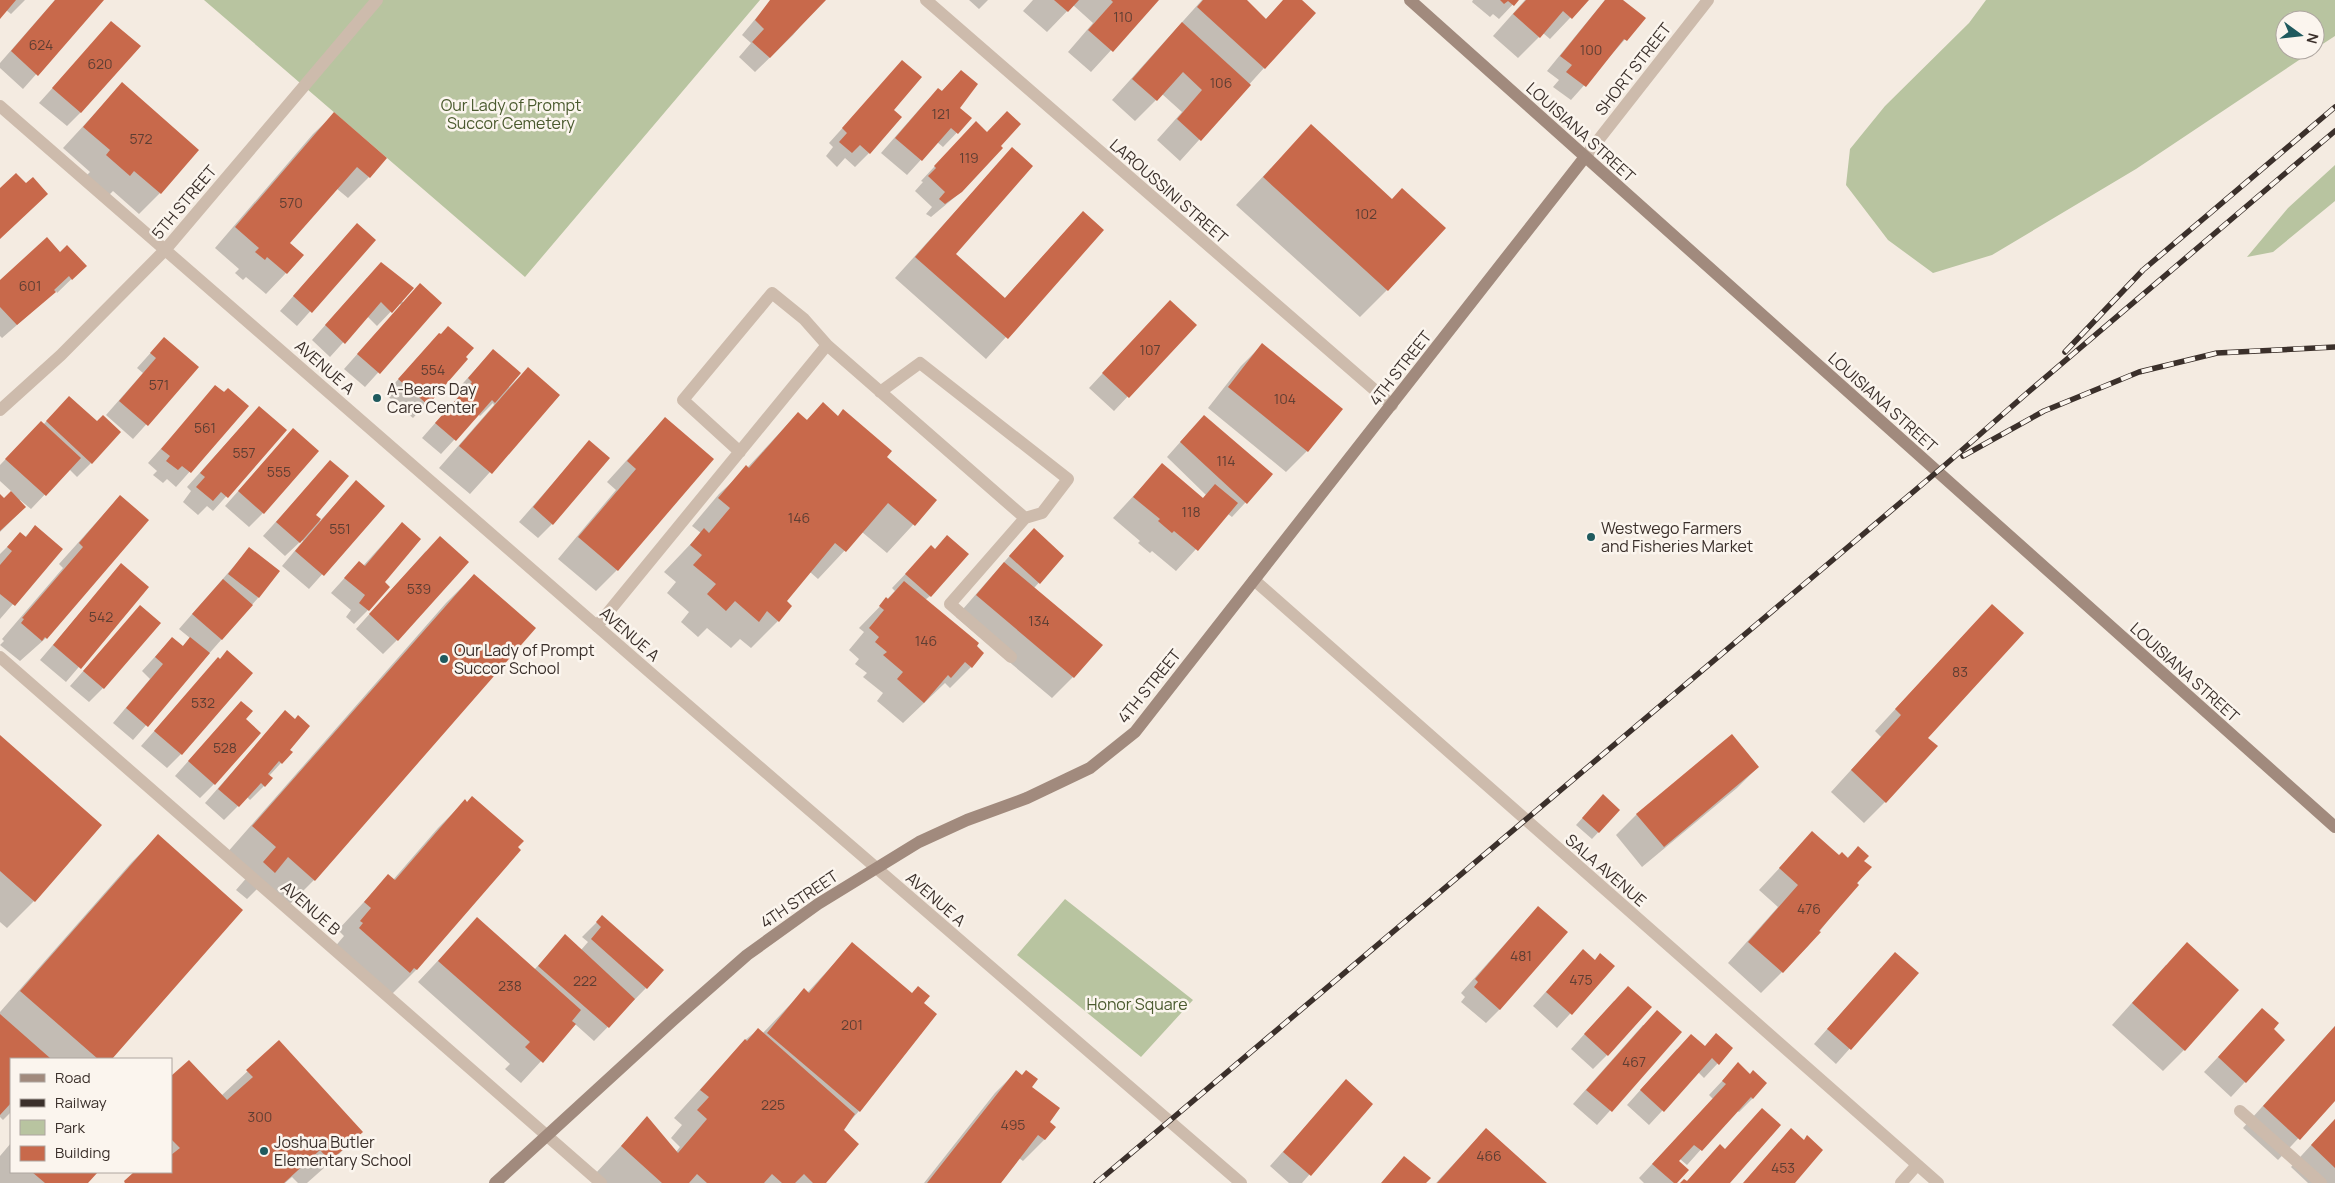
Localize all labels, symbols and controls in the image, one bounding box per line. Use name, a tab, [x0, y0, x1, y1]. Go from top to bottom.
house number: 110	[1113, 7, 1133, 26]
north arrow	[2275, 10, 2325, 60]
street label: SHORT STREET	[1590, 18, 1676, 120]
text: N	[2303, 31, 2324, 46]
house number: 624	[29, 35, 53, 54]
house number: 100	[1580, 40, 1602, 59]
house number: 620	[87, 54, 113, 73]
house number: 106	[1210, 73, 1232, 92]
street label: LOUISIANA STREET	[1522, 77, 1641, 187]
park label: Our Lady of Prompt Succor Cemetery	[441, 94, 581, 134]
house number: 121	[932, 104, 950, 123]
house number: 572	[129, 129, 153, 148]
street label: LAROUSSINI STREET	[1105, 134, 1233, 249]
house number: 119	[959, 148, 979, 167]
street label: 5TH STREET	[147, 160, 222, 244]
house number: 570	[279, 193, 303, 212]
house number: 102	[1355, 204, 1377, 223]
house number: 601	[19, 276, 41, 295]
street label: 4TH STREET	[1364, 326, 1436, 410]
street label: AVENUE A	[290, 335, 360, 399]
house number: 107	[1139, 340, 1161, 359]
street label: LOUISIANA STREET	[1824, 347, 1943, 457]
house number: 554	[421, 360, 445, 379]
house number: 571	[149, 375, 169, 394]
place label: A-Bears Day Care Center	[387, 378, 477, 418]
house number: 104	[1274, 389, 1296, 408]
marker: A-Bears Day Care Center	[371, 392, 383, 404]
house number: 561	[194, 418, 216, 437]
house number: 557	[232, 443, 256, 462]
house number: 114	[1216, 451, 1236, 470]
house number: 555	[267, 462, 291, 481]
house number: 118	[1181, 502, 1201, 521]
house number: 146	[788, 508, 810, 527]
place label: Westwego Farmers and Fisheries Market	[1601, 517, 1753, 557]
house number: 551	[329, 519, 351, 538]
marker: Westwego Farmers and Fisheries Market	[1585, 531, 1597, 543]
house number: 539	[407, 579, 431, 598]
street label: AVENUE A	[595, 602, 665, 666]
house number: 542	[89, 607, 113, 626]
house number: 134	[1028, 611, 1050, 630]
street label: LOUISIANA STREET	[2126, 617, 2245, 727]
house number: 146	[915, 631, 937, 650]
place label: Our Lady of Prompt Succor School	[454, 639, 595, 679]
street label: 4TH STREET	[1112, 644, 1186, 728]
marker: Our Lady of Prompt Succor School	[438, 653, 450, 665]
house number: 83	[1952, 662, 1968, 681]
house number: 532	[191, 693, 215, 712]
house number: 528	[213, 738, 237, 757]
street label: SALA AVENUE	[1561, 829, 1651, 911]
street label: 4TH STREET	[756, 865, 843, 933]
street label: AVENUE A	[901, 867, 971, 931]
street label: AVENUE B	[277, 876, 346, 940]
house number: 476	[1797, 899, 1821, 918]
house number: 481	[1510, 946, 1532, 965]
house number: 475	[1569, 970, 1593, 989]
house number: 222	[573, 971, 597, 990]
house number: 238	[498, 976, 522, 995]
park label: Honor Square	[1087, 993, 1188, 1015]
house number: 201	[841, 1015, 863, 1034]
house number: 467	[1622, 1052, 1646, 1071]
legend	[10, 1058, 172, 1173]
text: Road	[55, 1067, 91, 1088]
text: Railway	[55, 1092, 107, 1113]
house number: 225	[761, 1095, 785, 1114]
house number: 300	[248, 1107, 272, 1126]
house number: 495	[1001, 1115, 1025, 1134]
text: Park	[55, 1117, 85, 1138]
place label: Joshua Butler Elementary School	[274, 1131, 412, 1171]
text: Building	[55, 1142, 110, 1163]
marker: Joshua Butler Elementary School	[258, 1145, 270, 1157]
house number: 466	[1476, 1146, 1502, 1165]
house number: 453	[1771, 1158, 1795, 1177]

